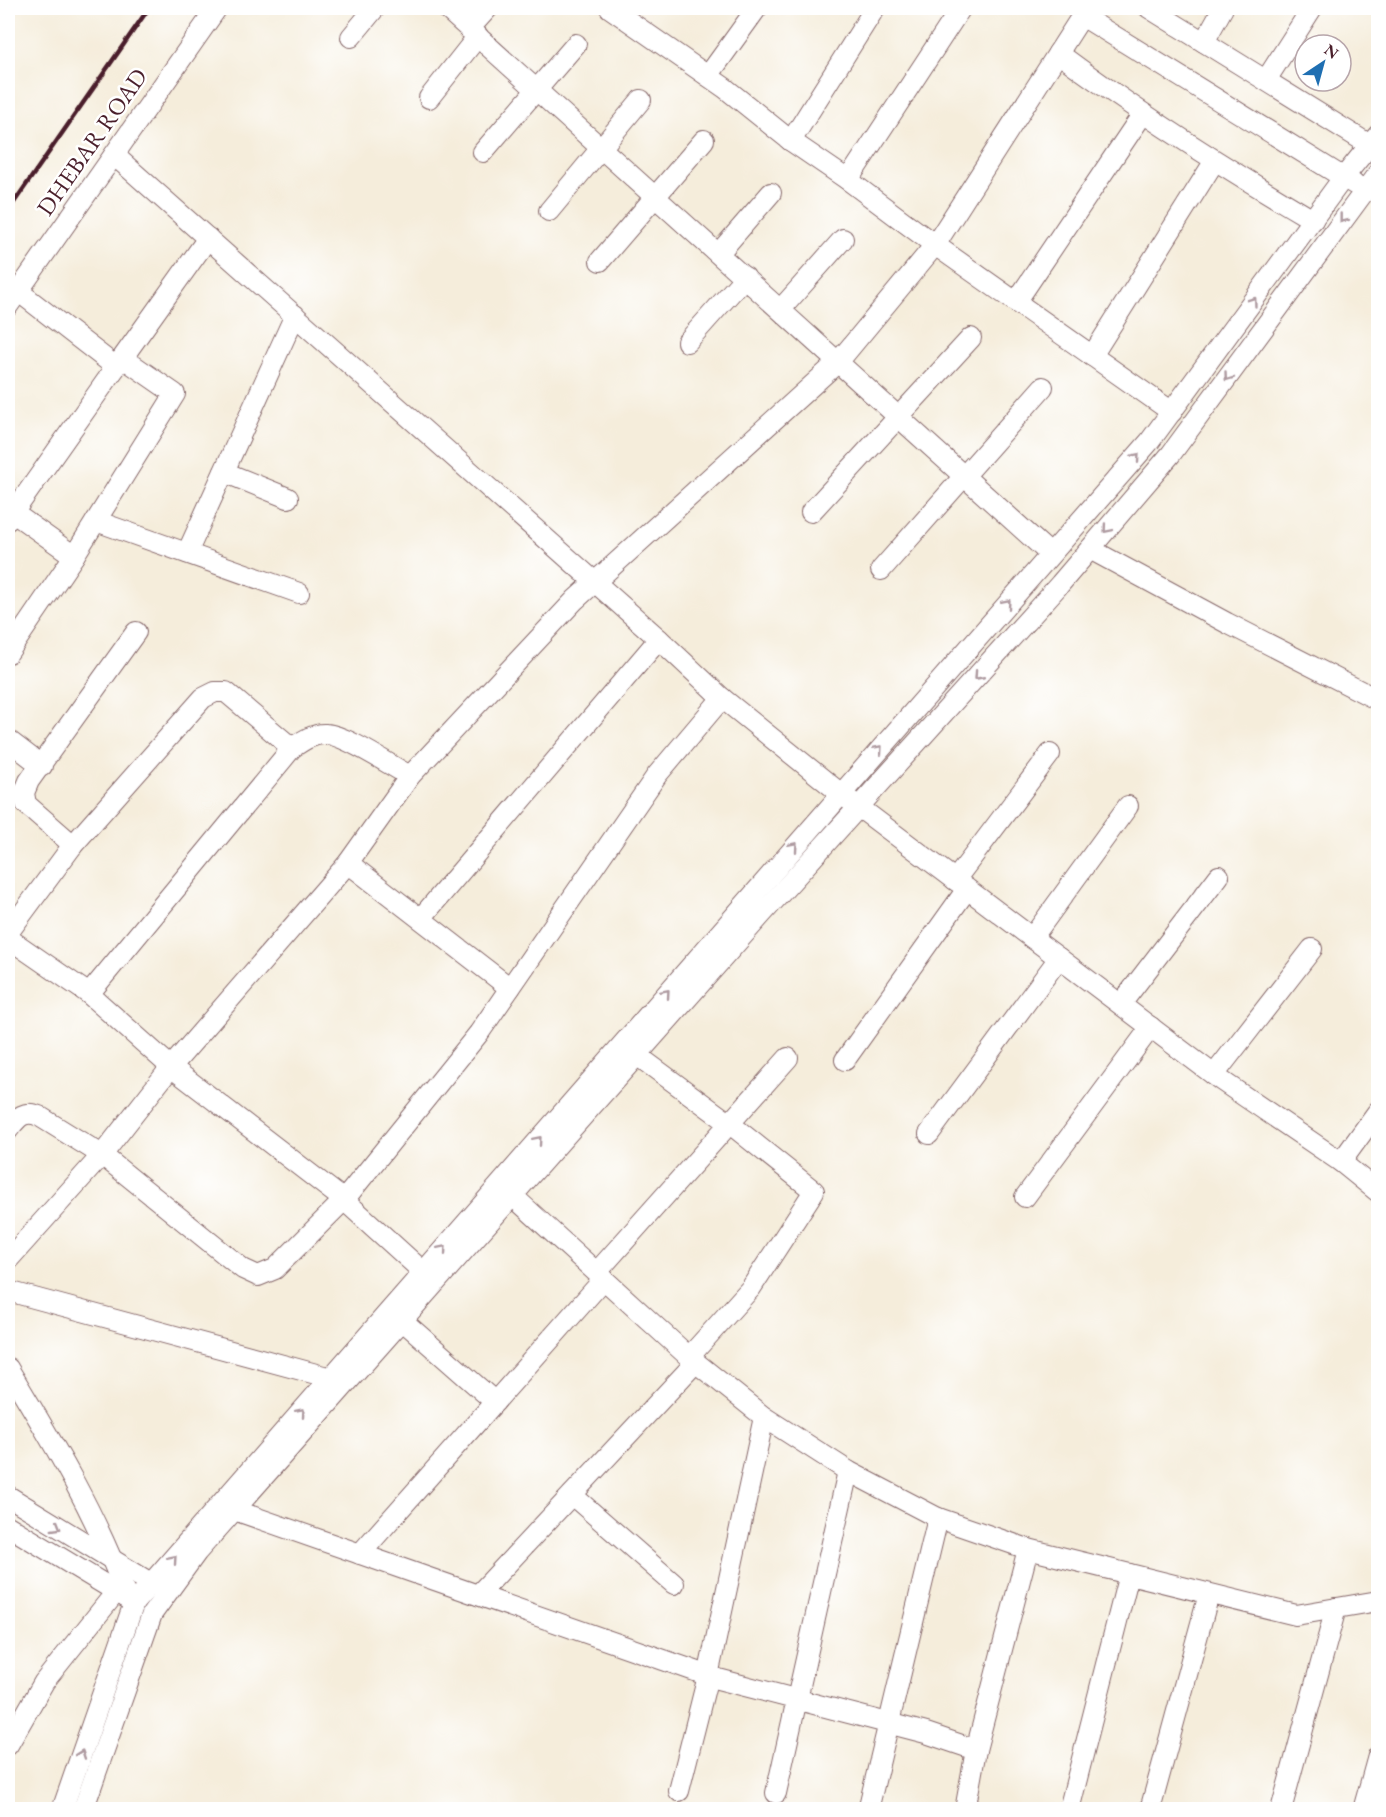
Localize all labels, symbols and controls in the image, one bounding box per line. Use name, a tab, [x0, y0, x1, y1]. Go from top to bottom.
north arrow	[1293, 33, 1353, 93]
text: N	[1320, 39, 1343, 64]
street label: DHEBAR ROAD	[29, 62, 154, 221]
one-way arrow	[1340, 213, 1351, 224]
one-way arrow	[1246, 296, 1257, 307]
one-way arrow	[1224, 370, 1235, 381]
one-way arrow	[1129, 453, 1140, 464]
one-way arrow	[1103, 522, 1114, 533]
one-way arrow	[1000, 599, 1011, 610]
one-way arrow	[974, 669, 985, 680]
one-way arrow	[871, 745, 882, 756]
one-way arrow	[787, 842, 798, 853]
one-way arrow	[659, 989, 670, 1000]
one-way arrow	[531, 1136, 542, 1147]
one-way arrow	[436, 1245, 447, 1256]
one-way arrow	[294, 1409, 305, 1419]
one-way arrow	[51, 1519, 61, 1531]
one-way arrow	[166, 1556, 177, 1566]
one-way arrow	[74, 1749, 87, 1760]

